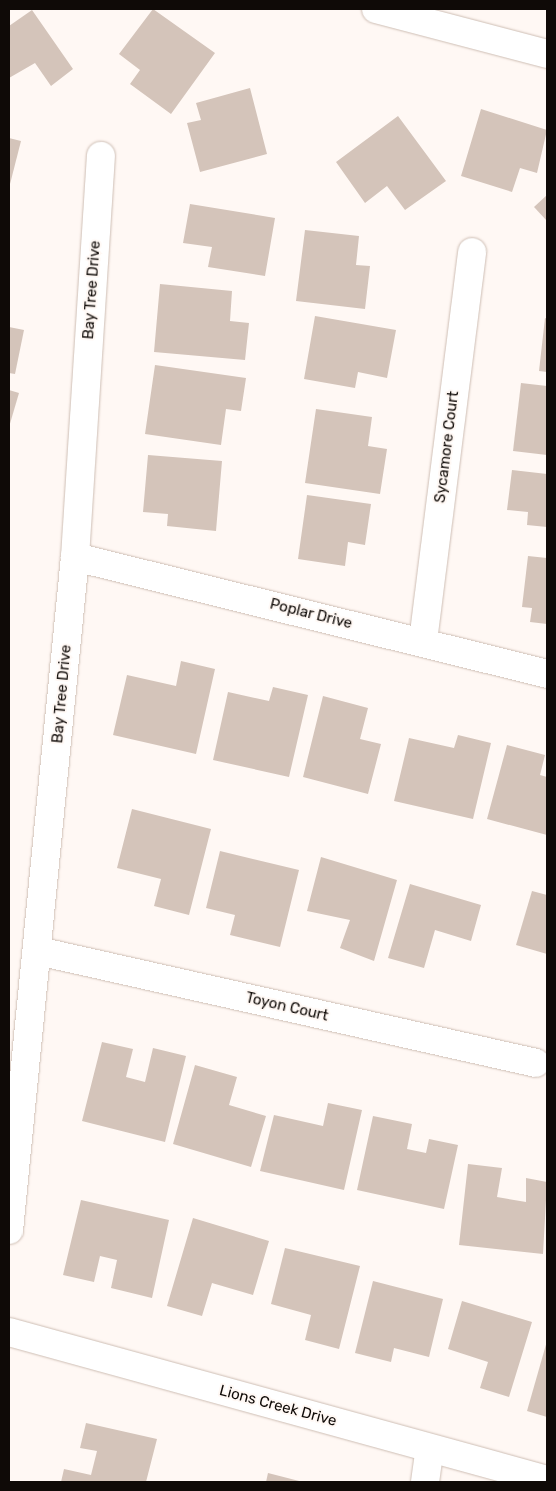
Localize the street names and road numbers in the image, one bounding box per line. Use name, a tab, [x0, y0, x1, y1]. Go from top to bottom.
street label: Bay Tree Drive	[80, 240, 104, 340]
street label: Sycamore Court	[431, 390, 463, 504]
street label: Poplar Drive	[268, 595, 354, 633]
street label: Bay Tree Drive	[49, 644, 75, 744]
street label: Toyon Court	[244, 989, 330, 1025]
street label: Lions Creek Drive	[217, 1382, 339, 1430]

